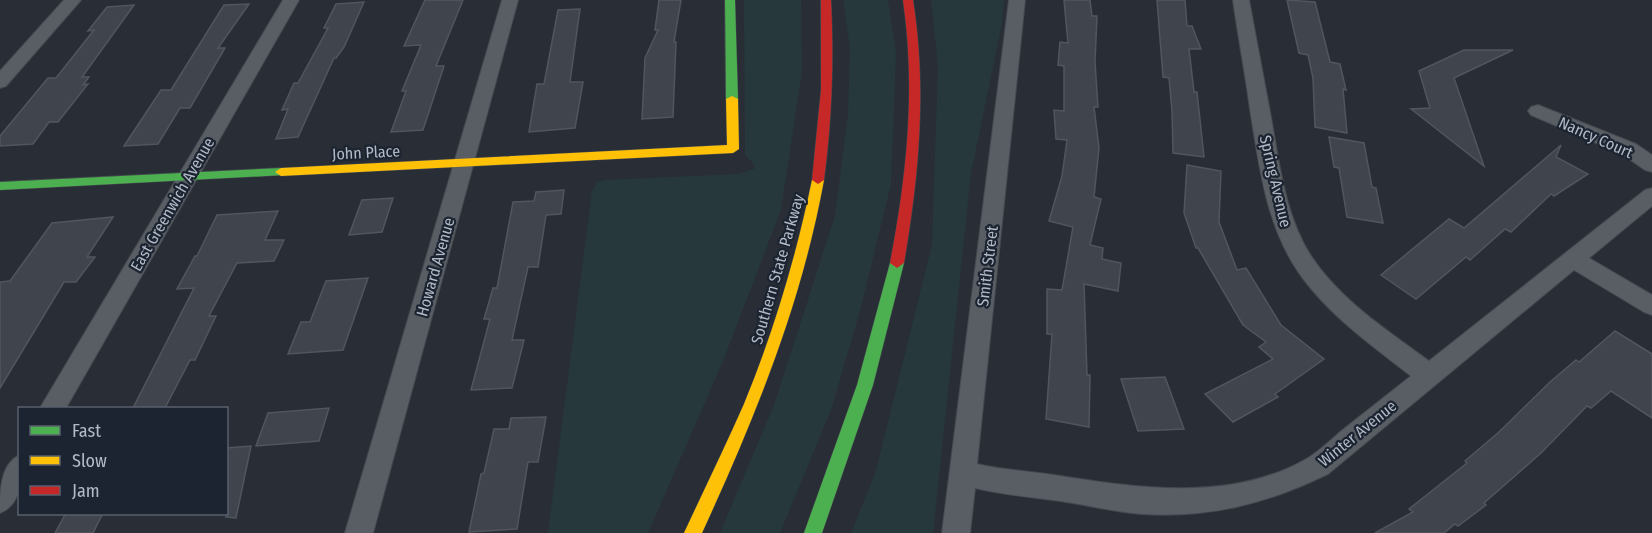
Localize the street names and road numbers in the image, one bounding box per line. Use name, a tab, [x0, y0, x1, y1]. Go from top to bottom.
street label: Nancy Court	[1556, 113, 1637, 163]
street label: Spring Avenue	[1256, 133, 1295, 229]
street label: East Greenwich Avenue	[126, 134, 218, 274]
street label: John Place	[332, 141, 401, 164]
street label: Southern State Parkway	[747, 191, 808, 346]
street label: Howard Avenue	[412, 216, 459, 319]
street label: Smith Street	[973, 224, 1002, 307]
street label: Winter Avenue	[1315, 396, 1400, 471]

